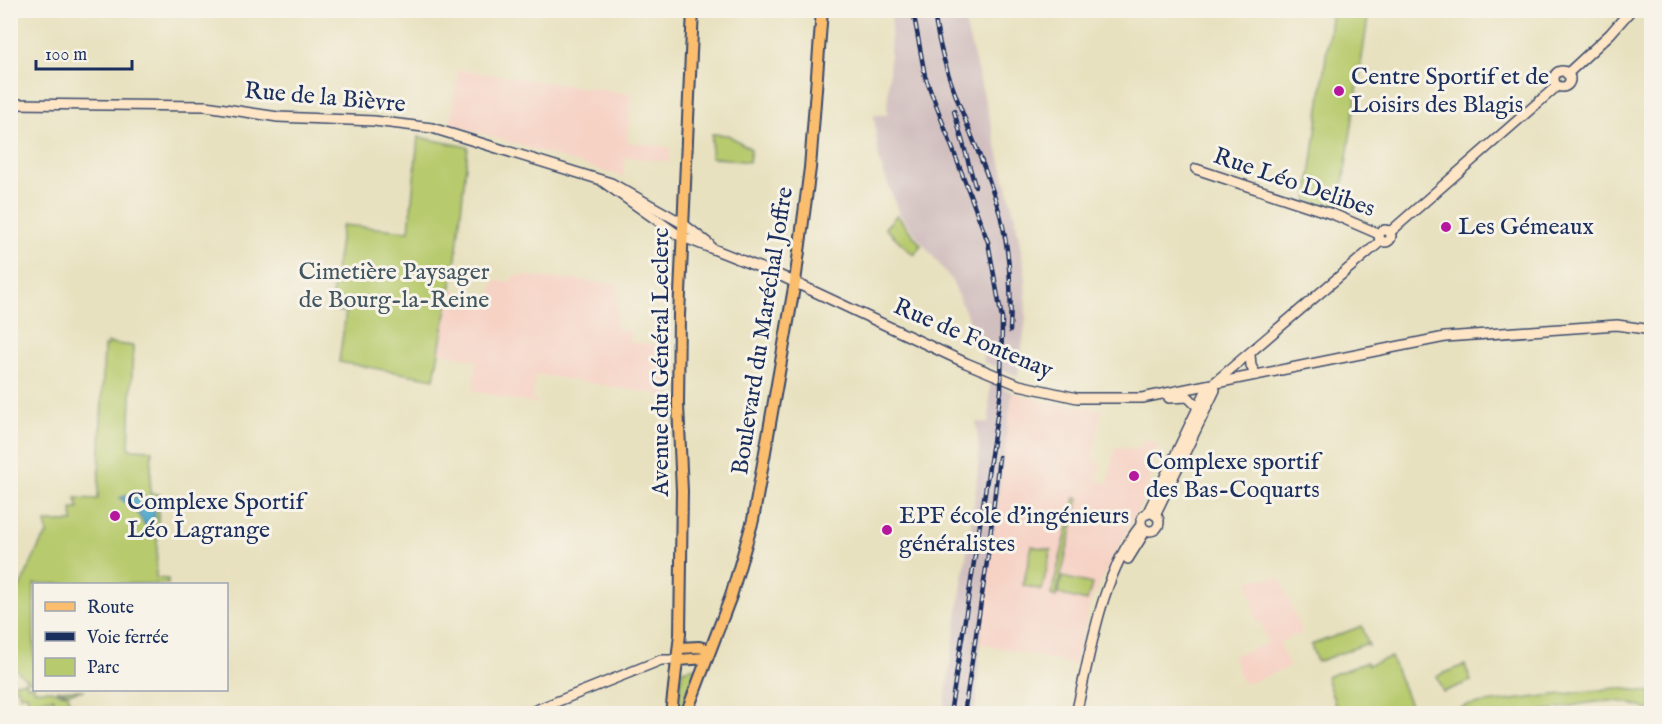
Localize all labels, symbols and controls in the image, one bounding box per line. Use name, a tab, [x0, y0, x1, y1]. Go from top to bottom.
scale bar	[36, 33, 132, 71]
text: 100 m	[45, 44, 87, 67]
place label: Centre Sportif et de Loisirs des Blagis	[1351, 62, 1549, 121]
street label: Rue de la Bièvre	[243, 76, 407, 120]
marker: Centre Sportif et de Loisirs des Blagis	[1332, 84, 1346, 98]
street label: Rue Léo Delibes	[1209, 141, 1379, 225]
street label: Boulevard du Maréchal Joffre	[725, 185, 801, 477]
place label: Les Gémeaux	[1458, 212, 1594, 243]
marker: Les Gémeaux	[1439, 220, 1453, 234]
street label: Avenue du Général Leclerc	[646, 227, 677, 498]
park label: Cimetière Paysager de Bourg-la-Reine	[299, 257, 490, 316]
street label: Rue de Fontenay	[888, 291, 1058, 387]
place label: Complexe sportif des Bas-Coquarts	[1146, 447, 1324, 506]
marker: Complexe sportif des Bas-Coquarts	[1127, 469, 1141, 483]
place label: Complexe Sportif Léo Lagrange	[127, 487, 308, 546]
place label: EPF école d'ingénieurs généralistes	[899, 501, 1129, 560]
marker: Complexe Sportif Léo Lagrange	[108, 509, 122, 523]
marker: EPF école d'ingénieurs généralistes	[880, 523, 894, 537]
legend	[33, 583, 228, 691]
text: Route	[87, 597, 134, 620]
text: Voie ferrée	[86, 627, 169, 650]
text: Parc	[87, 657, 120, 680]

